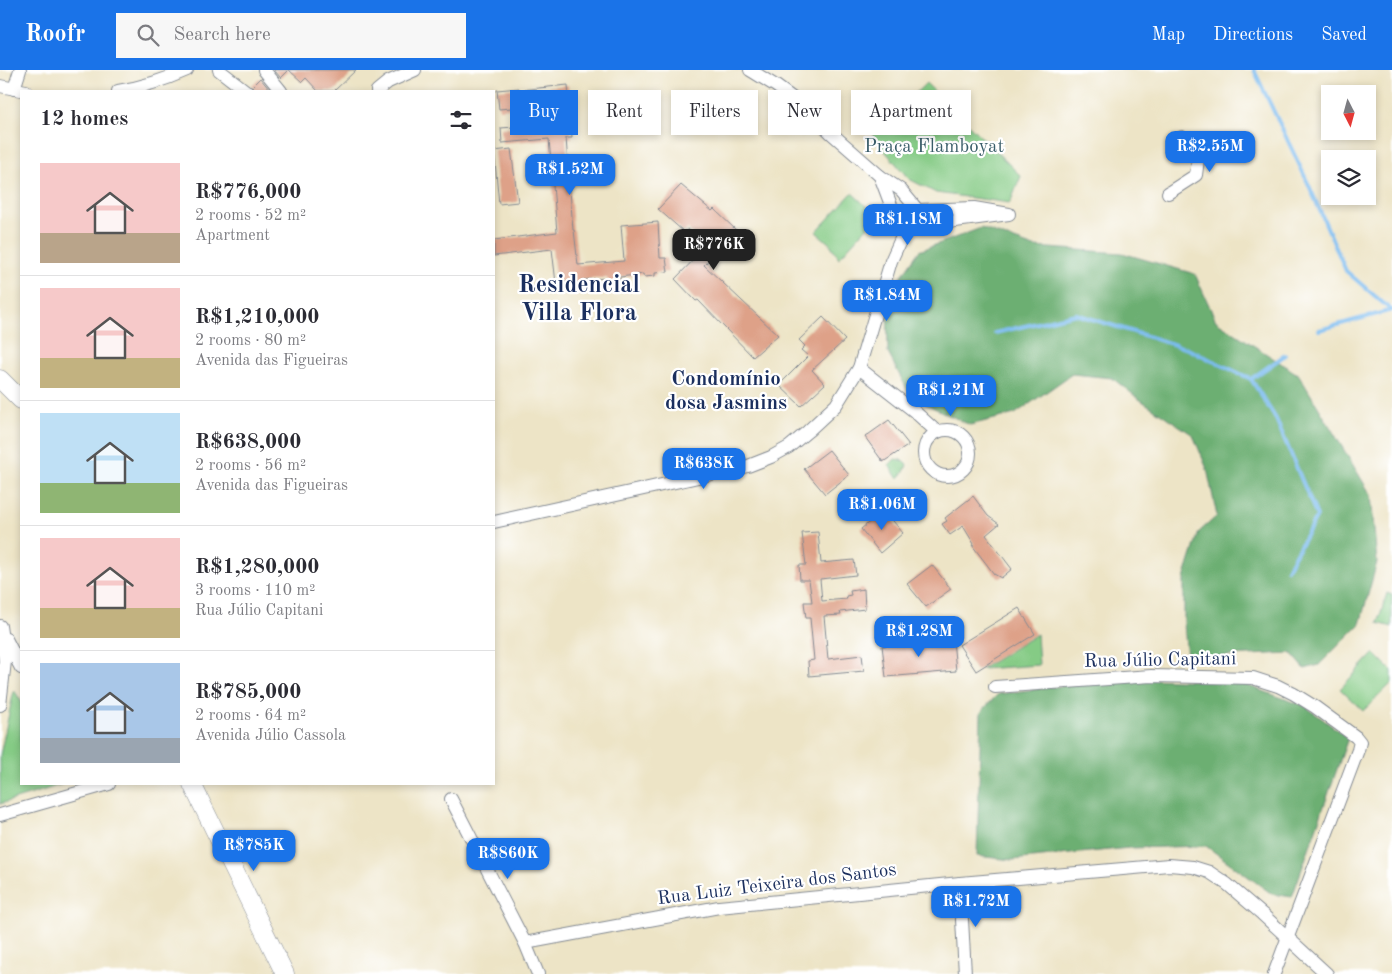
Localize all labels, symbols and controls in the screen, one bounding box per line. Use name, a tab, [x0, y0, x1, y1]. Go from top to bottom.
search box	[116, 13, 466, 58]
icon: search	[134, 21, 162, 49]
text: Roofr	[25, 23, 86, 47]
text: Search here	[174, 26, 271, 45]
text: Map	[1152, 26, 1185, 44]
text: Directions	[1213, 26, 1293, 44]
text: Saved	[1321, 26, 1367, 44]
north arrow	[1321, 85, 1376, 140]
map controls	[1321, 85, 1376, 205]
chip: Buy	[510, 90, 578, 135]
chip: Rent	[588, 90, 661, 135]
chip: Filters	[671, 90, 758, 135]
chip: New	[768, 90, 841, 135]
chip: Apartment	[851, 90, 971, 135]
icon: filters	[447, 106, 475, 134]
text: 12 homes	[40, 109, 128, 130]
pin: R$2.55M	[1164, 131, 1256, 173]
park label: Praça Flamboyat	[864, 138, 1004, 157]
text: R$2.55M	[1176, 139, 1244, 155]
button: layers	[1321, 150, 1376, 205]
pin: R$1.52M	[524, 154, 616, 196]
text: R$1.52M	[536, 162, 604, 178]
text: R$776,000	[195, 182, 301, 203]
icon: home	[80, 183, 140, 243]
pin: R$1.18M	[862, 204, 954, 246]
text: 2 rooms · 52 m²	[195, 208, 306, 224]
text: R$1.18M	[874, 212, 942, 228]
text: Apartment	[195, 228, 270, 244]
pin: R$776K	[673, 228, 755, 271]
text: R$776K	[683, 237, 745, 253]
district label: Residencial Villa Flora	[518, 274, 640, 326]
pin: R$1.84M	[841, 280, 933, 322]
text: R$1.84M	[853, 288, 921, 304]
text: R$1,210,000	[195, 307, 320, 328]
icon: home	[80, 308, 140, 368]
text: 2 rooms · 80 m²	[195, 333, 306, 349]
text: Avenida das Figueiras	[195, 353, 348, 369]
district label: Condomínio dosa Jasmins	[665, 369, 787, 414]
pin: R$1.21M	[905, 374, 997, 417]
text: R$1.21M	[917, 383, 985, 399]
text: R$638,000	[195, 432, 301, 453]
icon: home	[80, 433, 140, 493]
pin: R$638K	[663, 448, 745, 490]
text: R$638K	[673, 456, 735, 472]
text: 2 rooms · 56 m²	[195, 458, 306, 474]
text: Avenida das Figueiras	[195, 478, 348, 494]
pin: R$1.06M	[836, 488, 928, 531]
text: R$1.06M	[848, 497, 916, 513]
text: R$1,280,000	[195, 557, 320, 578]
icon: home	[80, 558, 140, 618]
text: 3 rooms · 110 m²	[195, 583, 315, 599]
text: Rua Júlio Capitani	[195, 603, 323, 619]
pin: R$1.28M	[873, 616, 965, 658]
text: R$1.28M	[885, 624, 953, 640]
street label: Rua Júlio Capitani	[1084, 650, 1236, 672]
text: R$785,000	[195, 682, 301, 703]
icon: home	[80, 683, 140, 743]
text: 2 rooms · 64 m²	[195, 708, 306, 724]
text: Avenida Júlio Cassola	[195, 728, 346, 744]
pin: R$785K	[213, 830, 295, 872]
text: R$785K	[223, 838, 285, 854]
pin: R$860K	[467, 838, 549, 880]
text: R$860K	[477, 846, 539, 862]
street label: Rua Luiz Teixeira dos Santos	[656, 861, 898, 909]
pin: R$1.72M	[930, 886, 1022, 928]
text: R$1.72M	[942, 894, 1010, 910]

